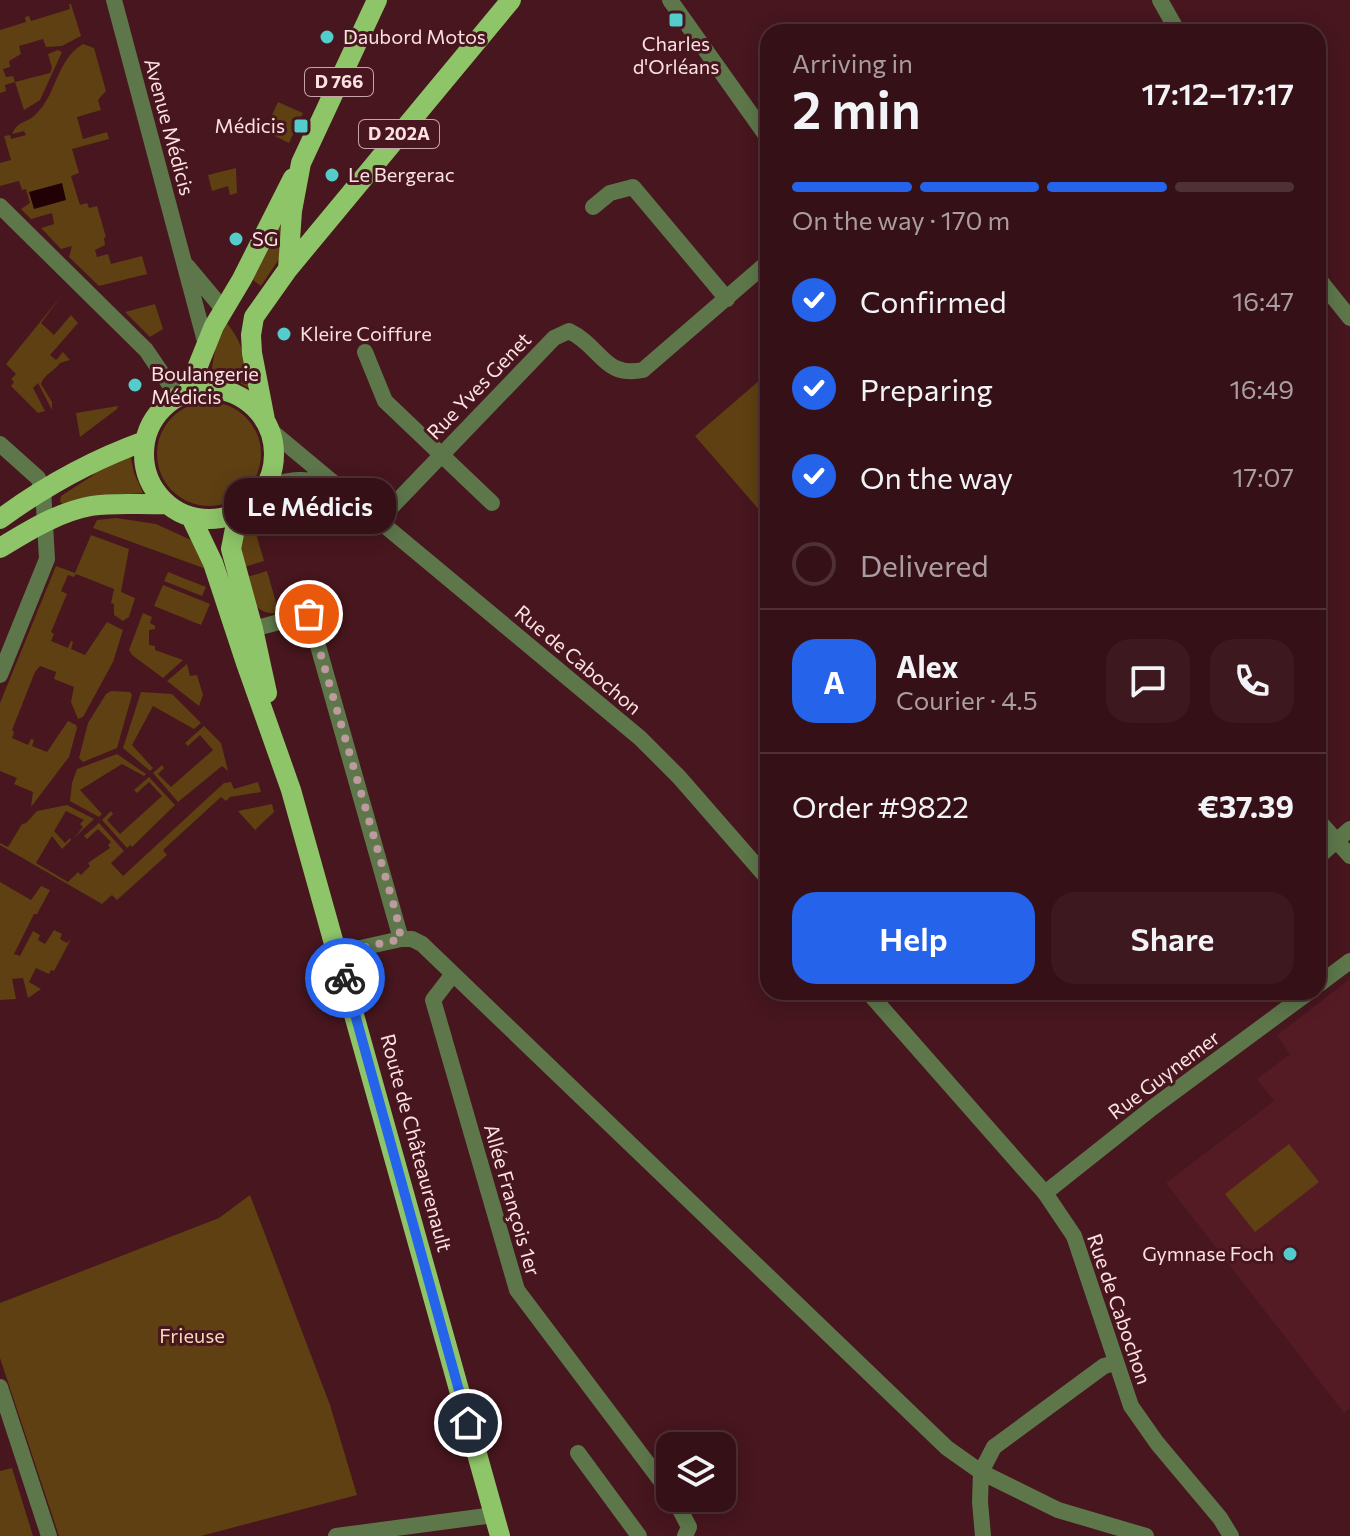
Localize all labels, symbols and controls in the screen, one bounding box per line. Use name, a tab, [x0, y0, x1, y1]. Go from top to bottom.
marker: Charles d'Orléans	[667, 11, 685, 29]
place label: Daubord Motos	[343, 24, 486, 48]
marker: Daubord Motos	[318, 28, 336, 46]
place label: Charles d'Orléans	[633, 31, 719, 78]
text: Arriving in	[792, 47, 913, 78]
street label: Avenue Médicis	[140, 56, 200, 198]
road number: D 766	[305, 68, 373, 96]
text: 17:12–17:17	[1141, 74, 1294, 111]
text: 2 min	[792, 76, 921, 140]
place label: Médicis	[215, 113, 285, 137]
marker: Médicis	[292, 117, 310, 135]
road number: D 202A	[359, 120, 439, 148]
place label: Le Bergerac	[348, 162, 455, 186]
marker: Le Bergerac	[323, 166, 341, 184]
text: On the way · 170 m	[792, 204, 1010, 235]
place label: SG	[252, 226, 278, 250]
marker: SG	[227, 230, 245, 248]
icon: check	[792, 278, 836, 322]
text: Confirmed	[860, 282, 1007, 319]
text: 16:47	[1232, 285, 1294, 316]
place label: Kleire Coiffure	[300, 321, 432, 345]
marker: Kleire Coiffure	[275, 325, 293, 343]
street label: Rue Yves Genet	[421, 327, 535, 444]
place label: Boulangerie Médicis	[151, 361, 259, 408]
icon: check	[792, 366, 836, 410]
text: Preparing	[860, 370, 993, 407]
text: 16:49	[1230, 373, 1294, 404]
marker: Boulangerie Médicis	[126, 376, 144, 394]
icon: check	[792, 454, 836, 498]
text: On the way	[860, 458, 1013, 495]
text: 17:07	[1232, 461, 1294, 492]
callout: Le Médicis	[223, 478, 395, 534]
text: Le Médicis	[247, 490, 373, 521]
text: Delivered	[860, 546, 989, 583]
pin	[275, 580, 343, 648]
icon: bag	[287, 592, 331, 636]
street label: Rue de Cabochon	[511, 599, 647, 719]
button: chat	[1106, 639, 1190, 723]
button: phone	[1210, 639, 1294, 723]
text: Alex	[896, 647, 959, 684]
text: A	[823, 663, 845, 700]
text: Courier · 4.5	[896, 684, 1038, 715]
text: Order #9822	[792, 787, 969, 824]
text: €37.39	[1198, 787, 1294, 824]
button: Help	[792, 892, 1035, 984]
button: Share	[1051, 892, 1294, 984]
courier	[305, 938, 385, 1018]
icon: bike	[323, 956, 367, 1000]
street label: Rue Guynemer	[1103, 1025, 1224, 1124]
street label: Route de Châteaurenault	[376, 1031, 458, 1254]
street label: Allée François 1er	[480, 1121, 546, 1278]
street label: Rue de Cabochon	[1083, 1230, 1157, 1387]
place label: Gymnase Foch	[1142, 1241, 1274, 1265]
marker: Gymnase Foch	[1281, 1245, 1299, 1263]
park label: Frieuse	[159, 1323, 225, 1347]
pin	[434, 1389, 502, 1457]
icon: home	[446, 1401, 490, 1445]
map controls	[656, 1432, 736, 1512]
button: layers	[656, 1432, 736, 1512]

